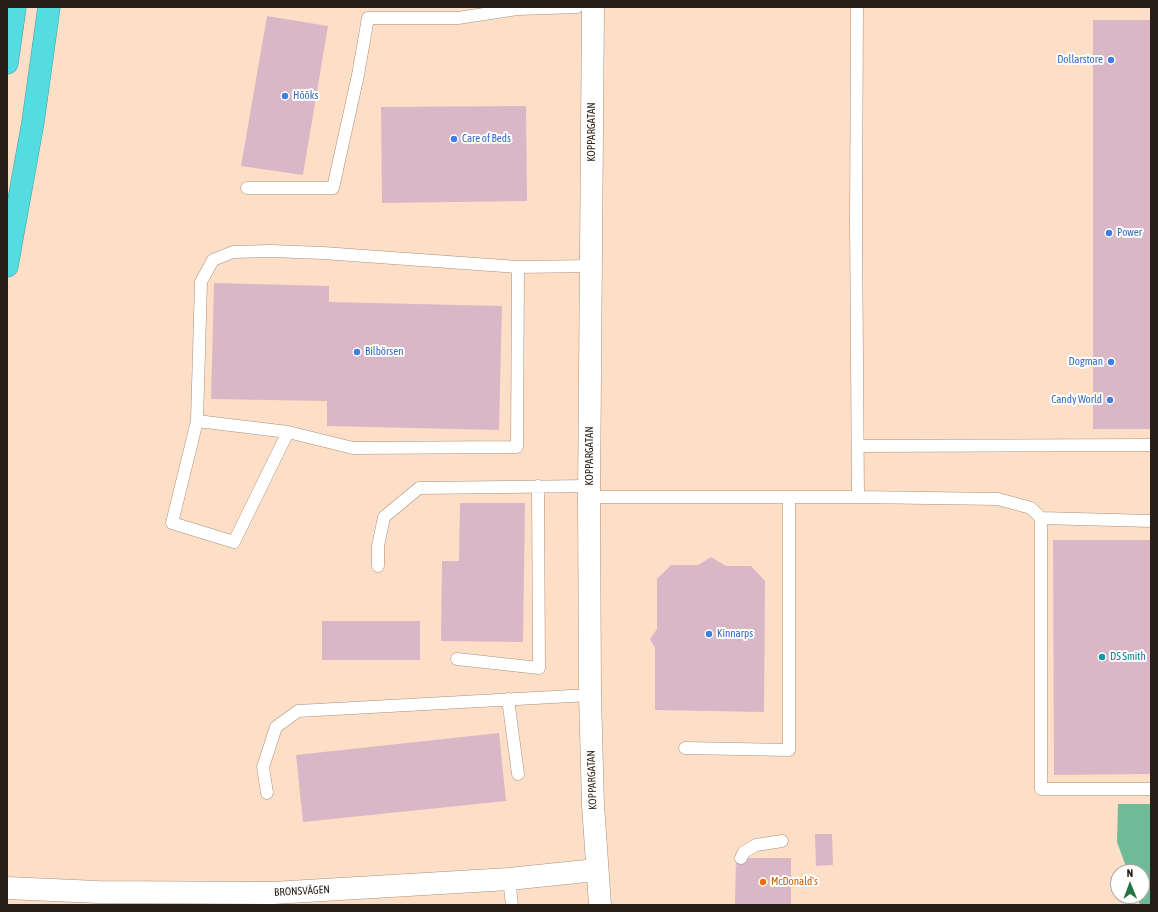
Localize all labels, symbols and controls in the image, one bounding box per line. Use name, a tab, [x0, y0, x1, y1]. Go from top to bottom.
place label: Dollarstore	[1057, 53, 1103, 67]
marker: Dollarstore	[1106, 55, 1116, 65]
place label: Hööks	[293, 89, 318, 103]
marker: Hööks	[280, 91, 290, 101]
street label: KOPPARGATAN	[585, 102, 599, 162]
place label: Care of Beds	[462, 132, 511, 146]
marker: Care of Beds	[449, 134, 459, 144]
place label: Power	[1117, 226, 1142, 240]
marker: Power	[1104, 228, 1114, 238]
place label: Bilbörsen	[365, 345, 403, 359]
marker: Bilbörsen	[352, 347, 362, 357]
place label: Dogman	[1069, 355, 1103, 369]
marker: Dogman	[1106, 357, 1116, 367]
place label: Candy World	[1051, 393, 1102, 407]
marker: Candy World	[1105, 395, 1115, 405]
street label: KOPPARGATAN	[583, 426, 597, 486]
place label: Kinnarps	[717, 627, 753, 641]
marker: Kinnarps	[704, 629, 714, 639]
place label: DS Smith	[1110, 650, 1146, 664]
marker: DS Smith	[1097, 652, 1107, 662]
street label: KOPPARGATAN	[584, 750, 600, 810]
north arrow	[1110, 864, 1150, 904]
text: N	[1126, 867, 1133, 879]
place label: McDonald's	[771, 875, 818, 889]
marker: McDonald's	[758, 877, 768, 887]
street label: BRONSVÄGEN	[274, 883, 330, 899]

